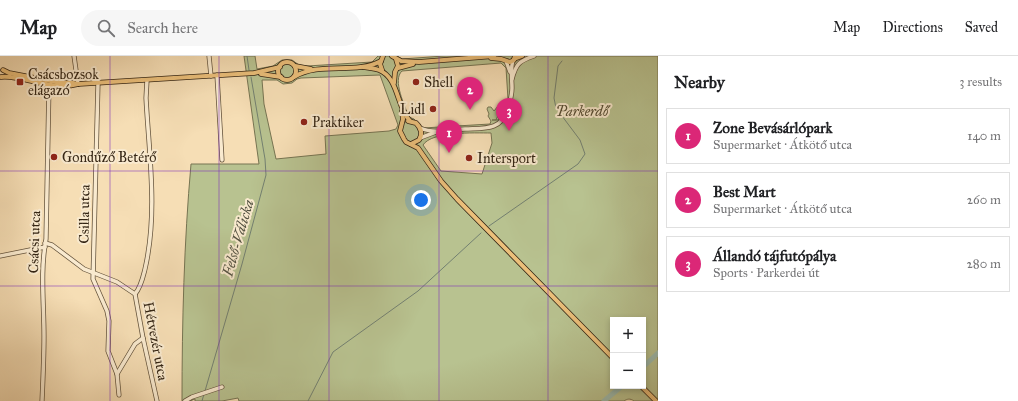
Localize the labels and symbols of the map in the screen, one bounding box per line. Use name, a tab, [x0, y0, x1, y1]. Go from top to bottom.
place label: Csácsbozsok elágazó	[28, 66, 99, 99]
place label: Shell	[424, 74, 453, 91]
marker: Csácsbozsok elágazó	[15, 77, 25, 87]
marker: Shell	[411, 77, 421, 87]
pin: 2	[457, 77, 483, 110]
pin: 3	[496, 98, 522, 131]
place label: Lidl	[400, 101, 425, 118]
park label: Parkerdő	[556, 103, 611, 120]
marker: Lidl	[428, 104, 438, 114]
place label: Praktiker	[312, 114, 365, 131]
marker: Praktiker	[299, 117, 309, 127]
pin: 1	[436, 120, 462, 153]
place label: Gondűző Betérő	[62, 149, 157, 166]
place label: Intersport	[477, 150, 536, 167]
marker: Gondűző Betérő	[49, 152, 59, 162]
marker: Intersport	[464, 153, 474, 163]
street label: Csilla utca	[75, 184, 94, 244]
your location	[411, 190, 431, 210]
water label: Felső-Válicka	[218, 197, 258, 279]
street label: Csácsi utca	[25, 210, 44, 274]
street label: Hétvezér utca	[140, 300, 171, 382]

